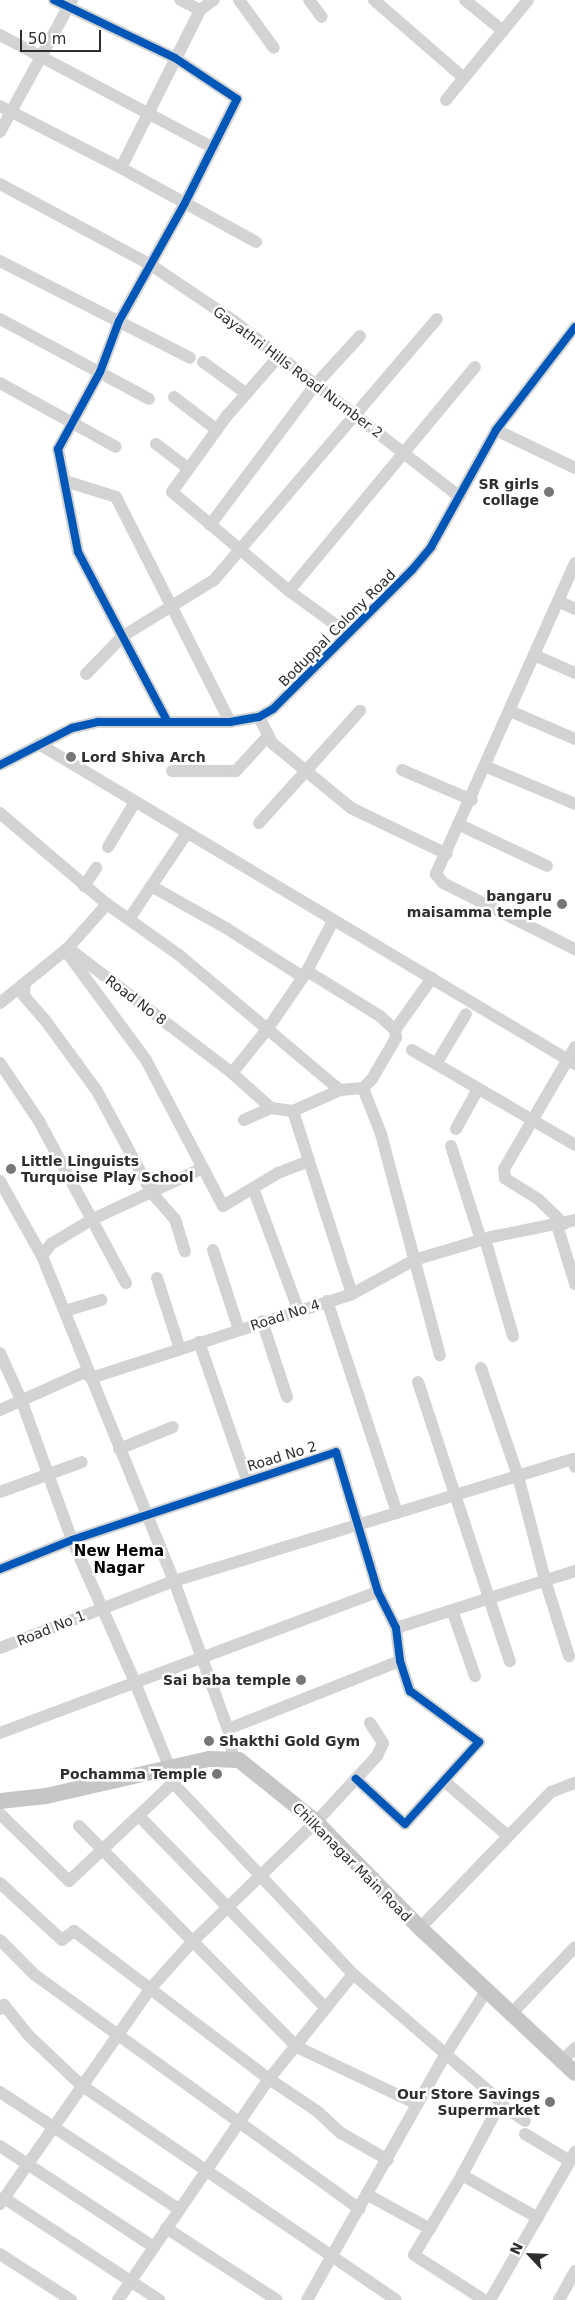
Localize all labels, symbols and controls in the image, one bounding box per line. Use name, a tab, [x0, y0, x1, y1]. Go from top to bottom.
scale bar	[22, 20, 104, 52]
text: 50 m	[28, 30, 66, 48]
street label: Gayathri Hills Road Number 2	[210, 303, 386, 441]
place label: SR girls collage	[478, 476, 539, 508]
marker: SR girls collage	[543, 486, 555, 498]
street label: Boduppal Colony Road	[275, 566, 399, 690]
place label: Lord Shiva Arch	[81, 749, 206, 765]
marker: Lord Shiva Arch	[65, 751, 77, 763]
place label: bangaru maisamma temple	[407, 888, 552, 920]
marker: bangaru maisamma temple	[556, 898, 568, 910]
street label: Road No 8	[102, 972, 170, 1028]
place label: Little Linguists Turquoise Play School	[21, 1153, 193, 1186]
marker: Little Linguists Turquoise Play School	[5, 1163, 17, 1175]
street label: Road No 4	[248, 1296, 322, 1334]
street label: Road No 2	[245, 1437, 319, 1475]
district label: New Hema Nagar	[74, 1542, 164, 1577]
street label: Road No 1	[14, 1607, 88, 1649]
place label: Sai baba temple	[163, 1672, 291, 1688]
marker: Sai baba temple	[295, 1674, 307, 1686]
place label: Shakthi Gold Gym	[219, 1733, 360, 1749]
marker: Shakthi Gold Gym	[203, 1735, 215, 1747]
place label: Pochamma Temple	[60, 1766, 207, 1782]
marker: Pochamma Temple	[211, 1768, 223, 1780]
street label: Chilkanagar Main Road	[289, 1799, 415, 1925]
place label: Our Store Savings Supermarket	[397, 2086, 540, 2118]
marker: Our Store Savings Supermarket	[544, 2096, 556, 2108]
north arrow	[505, 2230, 555, 2280]
text: N	[507, 2240, 526, 2257]

